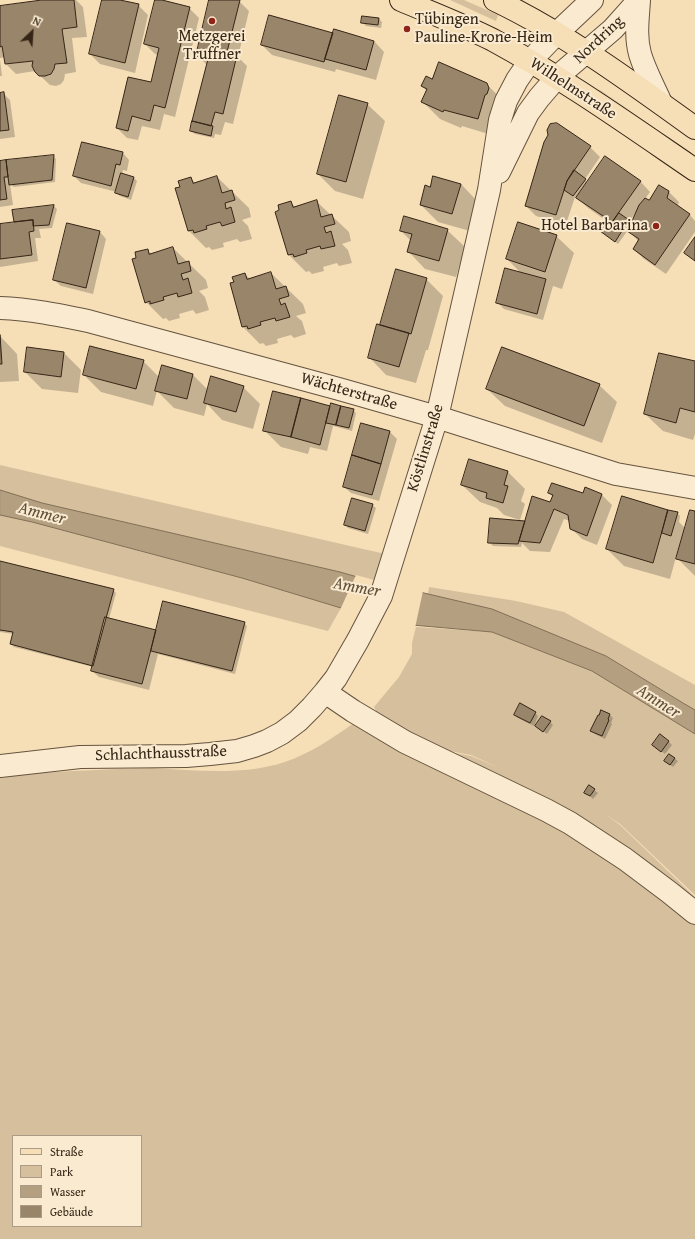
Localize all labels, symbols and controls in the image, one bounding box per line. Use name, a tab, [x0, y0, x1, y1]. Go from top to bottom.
place label: Tübingen Pauline-Krone-Heim	[415, 10, 552, 48]
north arrow	[12, 12, 52, 52]
text: N	[30, 12, 44, 30]
street label: Nordring	[570, 12, 628, 68]
marker: Metzgerei Truffner	[207, 16, 217, 26]
marker: Tübingen Pauline-Krone-Heim	[402, 24, 412, 34]
place label: Metzgerei Truffner	[178, 27, 246, 65]
street label: Wilhelmstraße	[526, 54, 620, 124]
place label: Hotel Barbarina	[541, 216, 648, 236]
marker: Hotel Barbarina	[651, 221, 661, 231]
street label: Wächterstraße	[298, 369, 400, 415]
street label: Köstlinstraße	[404, 402, 448, 494]
water label: Ammer	[16, 498, 68, 530]
water label: Ammer	[332, 574, 382, 602]
water label: Ammer	[632, 681, 684, 723]
street label: Schlachthausstraße	[95, 742, 227, 766]
legend	[12, 1135, 142, 1227]
text: Straße	[50, 1143, 83, 1160]
text: Park	[50, 1163, 73, 1180]
text: Wasser	[50, 1183, 86, 1200]
text: Gebäude	[50, 1203, 93, 1220]

